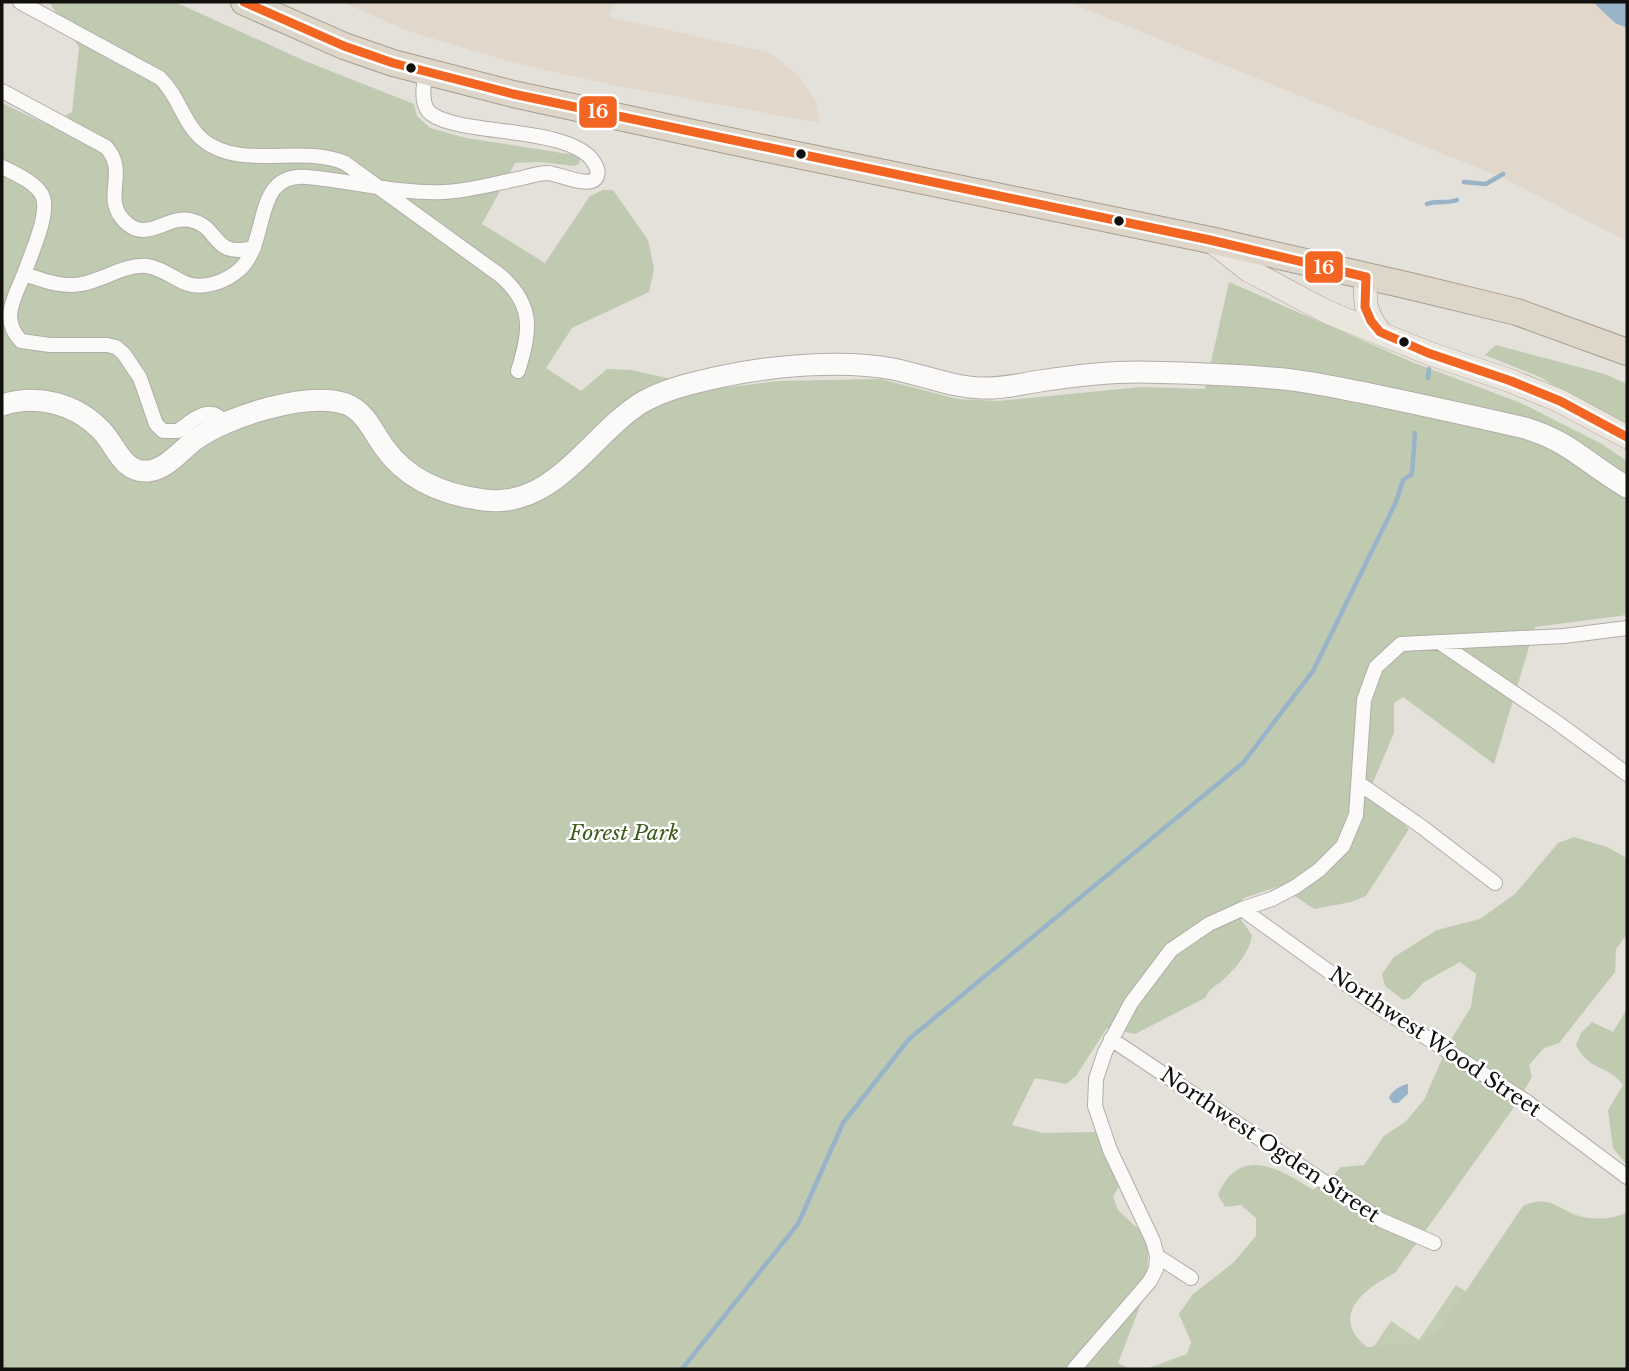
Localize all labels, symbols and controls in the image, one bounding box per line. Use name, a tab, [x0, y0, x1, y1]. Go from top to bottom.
unlabelled marker	[404, 61, 418, 75]
line badge: 16	[578, 95, 618, 129]
text: 16	[587, 100, 609, 123]
unlabelled marker	[794, 147, 808, 161]
unlabelled marker	[1112, 214, 1126, 228]
line badge: 16	[1304, 250, 1344, 284]
text: 16	[1313, 256, 1335, 279]
unlabelled marker	[1397, 335, 1411, 349]
park label: Forest Park	[568, 820, 679, 846]
street label: Northwest Wood Street	[1324, 961, 1546, 1123]
street label: Northwest Ogden Street	[1155, 1062, 1385, 1228]

